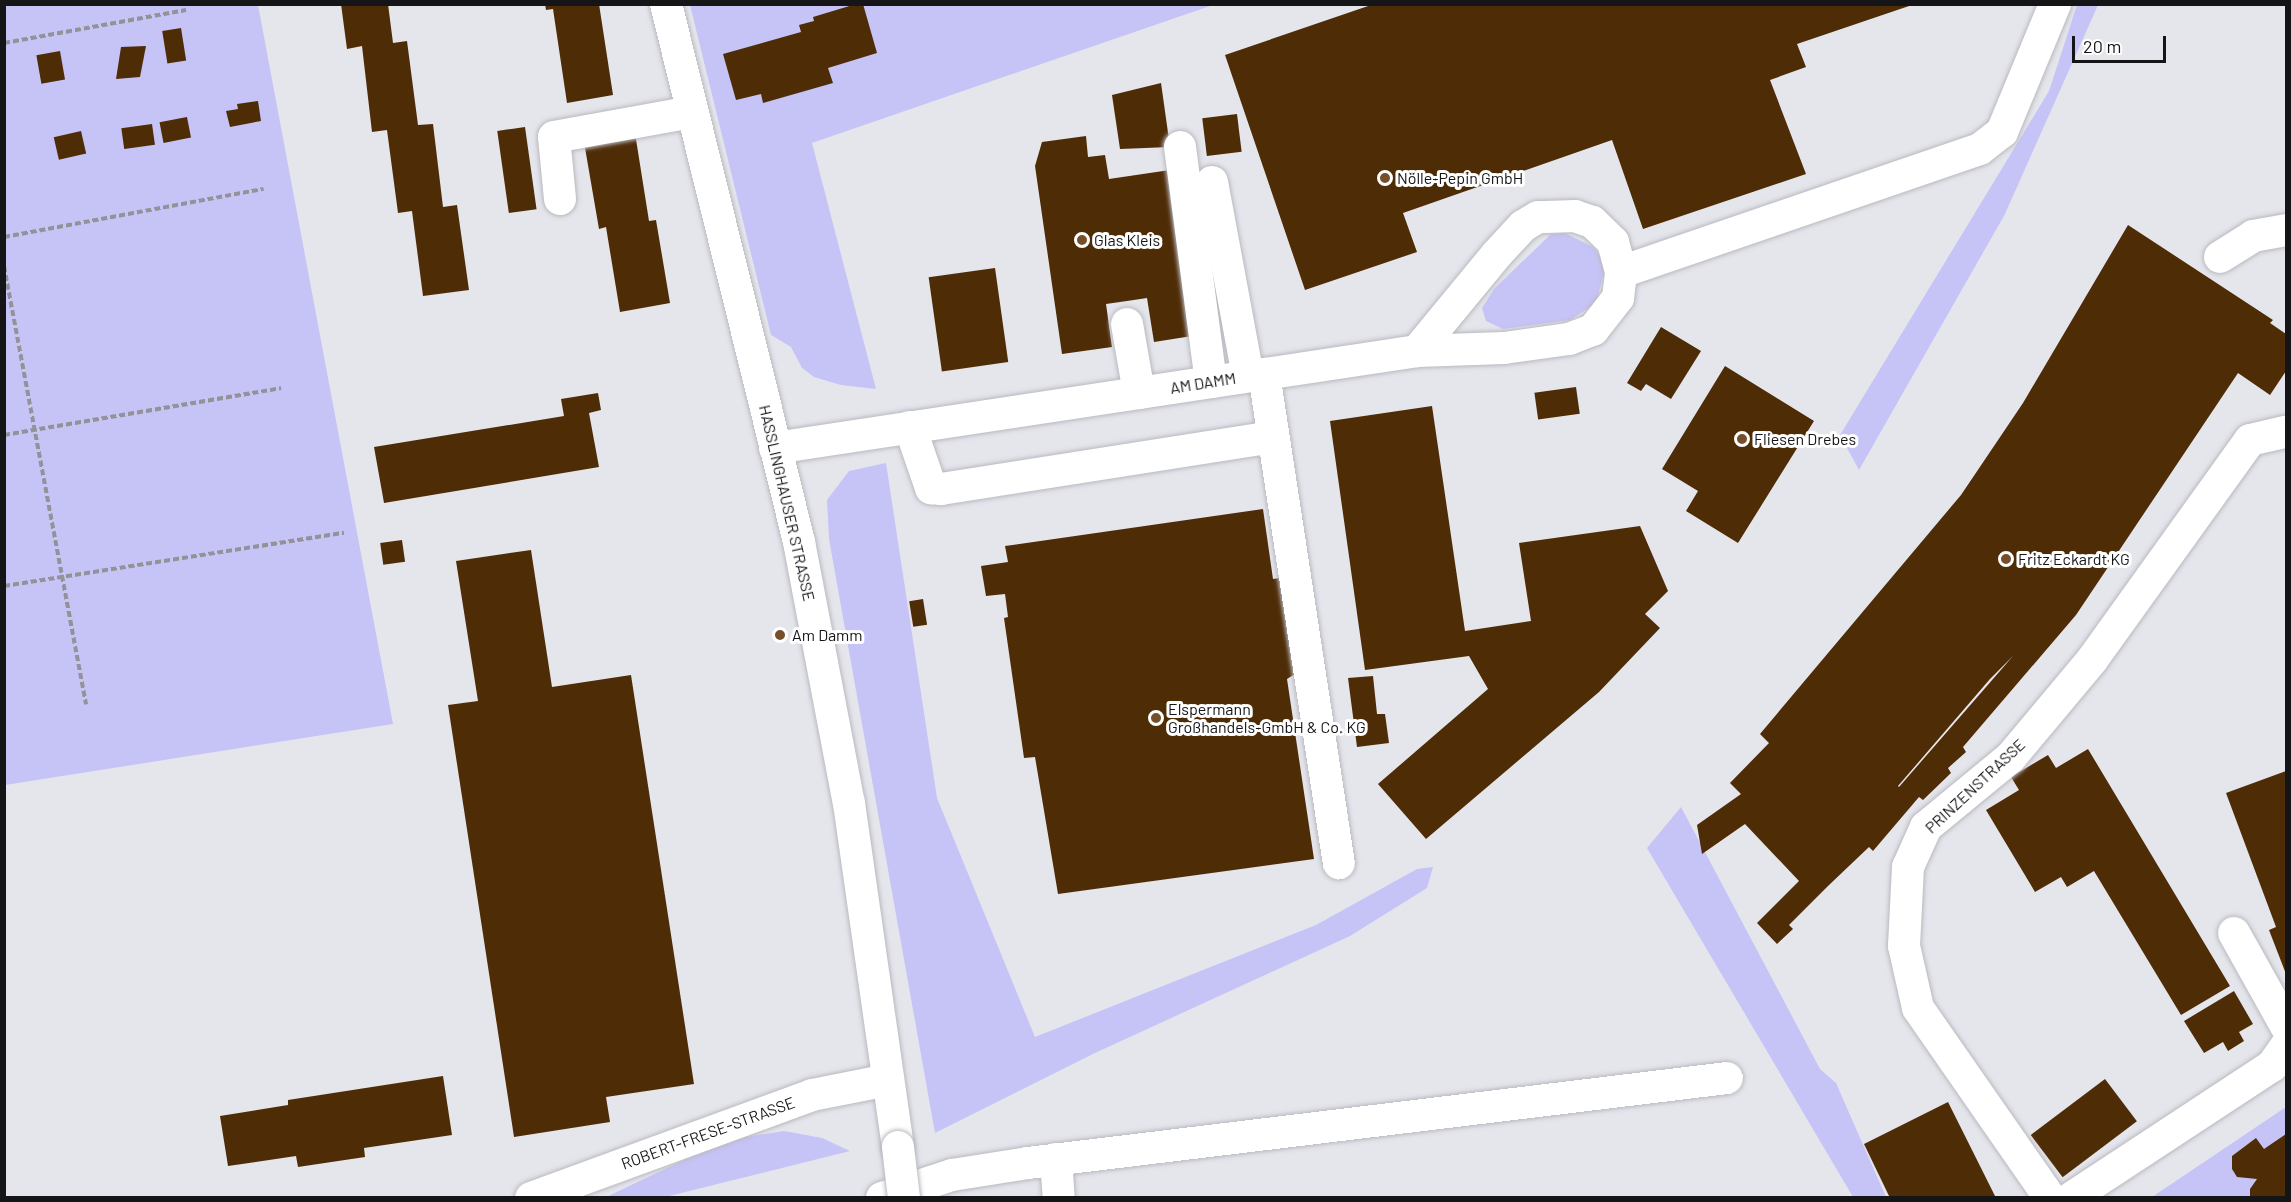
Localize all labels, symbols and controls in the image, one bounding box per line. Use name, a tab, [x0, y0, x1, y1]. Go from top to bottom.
scale bar	[2075, 24, 2170, 62]
text: 20 m	[2083, 35, 2121, 57]
place label: Nölle-Pepin GmbH	[1397, 168, 1523, 188]
marker: Nölle-Pepin GmbH	[1378, 171, 1392, 185]
place label: Glas Kleis	[1094, 230, 1160, 250]
marker: Glas Kleis	[1075, 233, 1089, 247]
street label: AM DAMM	[1169, 368, 1237, 398]
street label: HASSLINGHAUSER STRASSE	[755, 403, 819, 603]
place label: Fliesen Drebes	[1754, 429, 1856, 449]
marker: Fliesen Drebes	[1735, 432, 1749, 446]
place label: Fritz Eckardt KG	[2018, 549, 2130, 569]
marker: Fritz Eckardt KG	[1999, 552, 2013, 566]
place label: Am Damm	[792, 625, 863, 645]
marker: Am Damm	[773, 628, 787, 642]
place label: Elspermann Großhandels-GmbH & Co. KG	[1168, 699, 1366, 737]
marker: Elspermann Großhandels-GmbH & Co. KG	[1149, 711, 1163, 725]
street label: PRINZENSTRASSE	[1921, 735, 2029, 837]
street label: ROBERT-FRESE-STRASSE	[619, 1093, 797, 1173]

